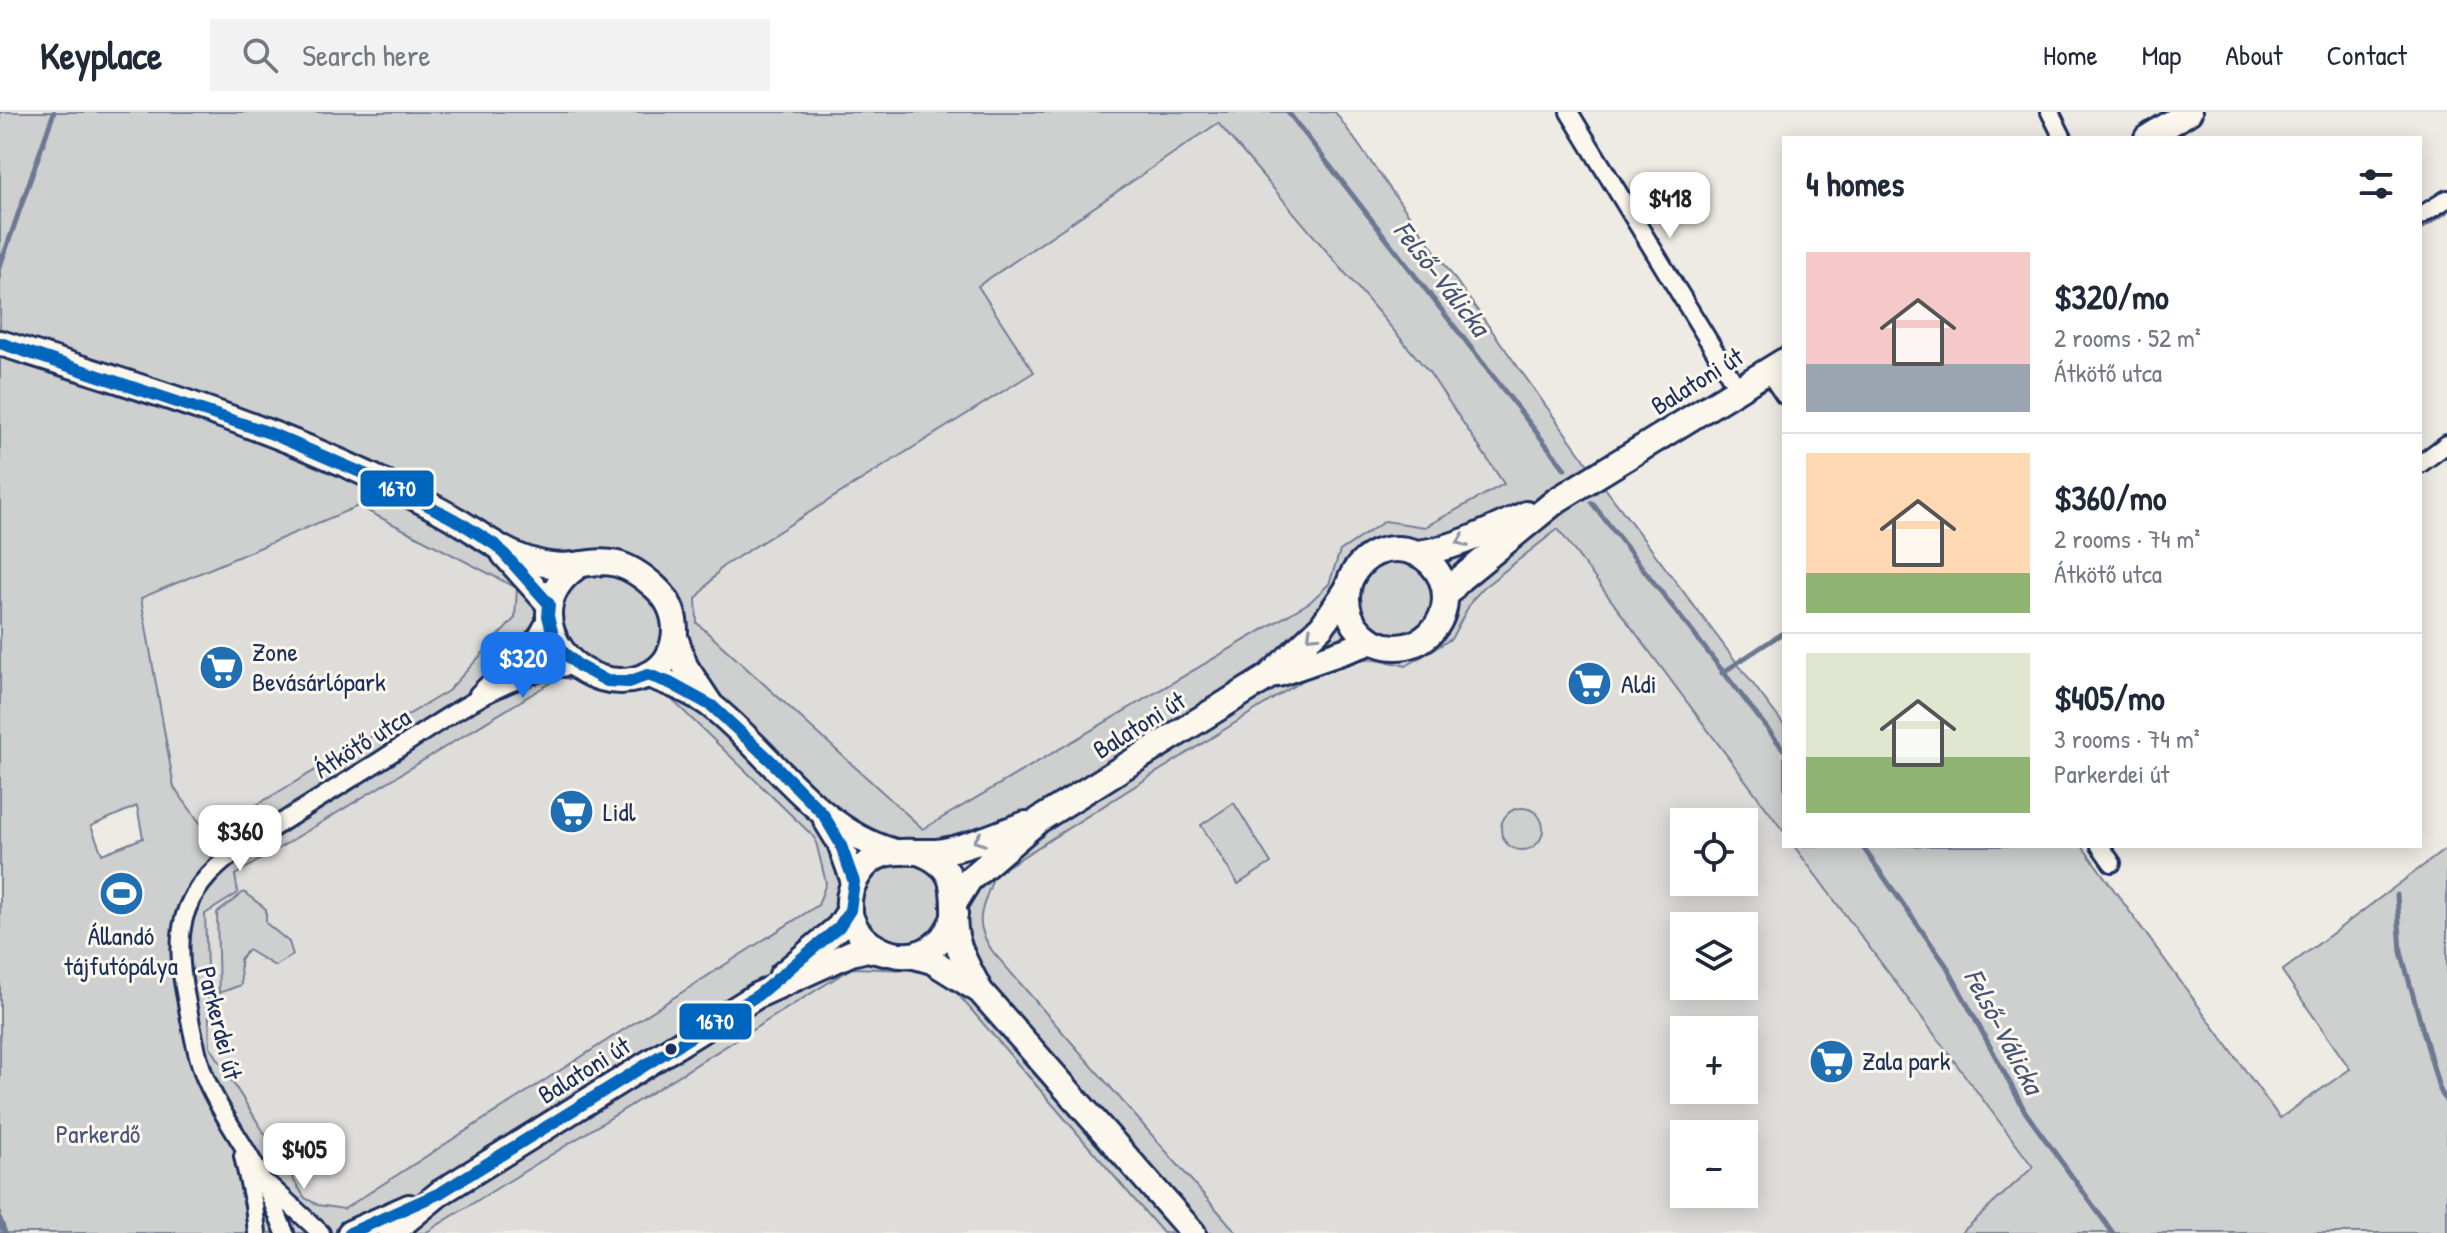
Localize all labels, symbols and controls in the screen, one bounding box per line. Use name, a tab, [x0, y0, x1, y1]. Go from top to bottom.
search box	[210, 19, 770, 91]
text: Keyplace	[40, 29, 162, 81]
icon: search	[238, 33, 282, 77]
text: Search here	[302, 35, 430, 75]
text: Home	[2043, 36, 2098, 74]
text: Map	[2142, 36, 2181, 74]
text: About	[2225, 36, 2283, 74]
text: Contact	[2327, 36, 2407, 74]
text: 4 homes	[1806, 161, 1904, 207]
icon: filters	[2354, 162, 2398, 206]
pin: $418	[1623, 172, 1717, 240]
text: $418	[1648, 180, 1692, 215]
water label: Felső-Válicka	[1385, 213, 1501, 346]
text: $320/mo	[2054, 274, 2169, 320]
icon: home	[1870, 284, 1966, 380]
text: 2 rooms · 52 m²	[2054, 320, 2201, 355]
street label: Balatoni út	[1644, 338, 1750, 423]
text: Átkötő utca	[2054, 355, 2162, 390]
line badge: 1670	[359, 469, 435, 508]
text: 1670	[378, 473, 416, 503]
text: $360/mo	[2054, 475, 2166, 521]
icon: home	[1870, 485, 1966, 581]
text: 2 rooms · 74 m²	[2054, 521, 2200, 556]
one-way arrow	[1456, 531, 1470, 548]
text: Átkötő utca	[2054, 556, 2162, 591]
one-way arrow	[1307, 626, 1321, 641]
pin: $320	[476, 632, 570, 700]
place label: Zone Bevásárlópark	[252, 634, 386, 699]
text: $320	[499, 640, 547, 675]
supermarket icon: Zone Bevásárlópark	[197, 643, 245, 691]
supermarket icon: Aldi	[1566, 660, 1614, 708]
place label: Aldi	[1621, 666, 1657, 701]
text: $405/mo	[2054, 675, 2165, 721]
street label: Balatoni út	[1086, 682, 1192, 767]
icon: home	[1870, 685, 1966, 781]
street label: Átkötő utca	[307, 699, 417, 786]
text: 3 rooms · 74 m²	[2054, 721, 2200, 756]
text: Parkerdei út	[2054, 756, 2170, 791]
supermarket icon: Lidl	[548, 788, 596, 836]
place label: Lidl	[603, 794, 636, 829]
pin: $360	[193, 805, 287, 873]
map controls	[1670, 808, 1758, 1208]
button: locate	[1670, 808, 1758, 896]
text: $360	[217, 813, 263, 848]
one-way arrow	[973, 830, 987, 847]
sports icon: Állandó tájfutópálya	[97, 869, 145, 917]
button: layers	[1670, 912, 1758, 1000]
place label: Állandó tájfutópálya	[64, 918, 178, 983]
water label: Felső-Válicka	[1955, 962, 2054, 1103]
street label: Parkerdei út	[190, 963, 252, 1084]
line badge: 1670	[678, 1002, 753, 1041]
text: 1670	[696, 1006, 734, 1036]
button: +	[1670, 1016, 1758, 1104]
street label: Balatoni út	[531, 1027, 637, 1112]
supermarket icon: Zala park	[1807, 1037, 1855, 1085]
unlabelled marker	[663, 1041, 679, 1057]
place label: Zala park	[1862, 1043, 1951, 1078]
park label: Parkerdő	[56, 1116, 140, 1151]
button: −	[1670, 1120, 1758, 1208]
pin: $405	[257, 1123, 351, 1191]
text: $405	[281, 1131, 327, 1166]

